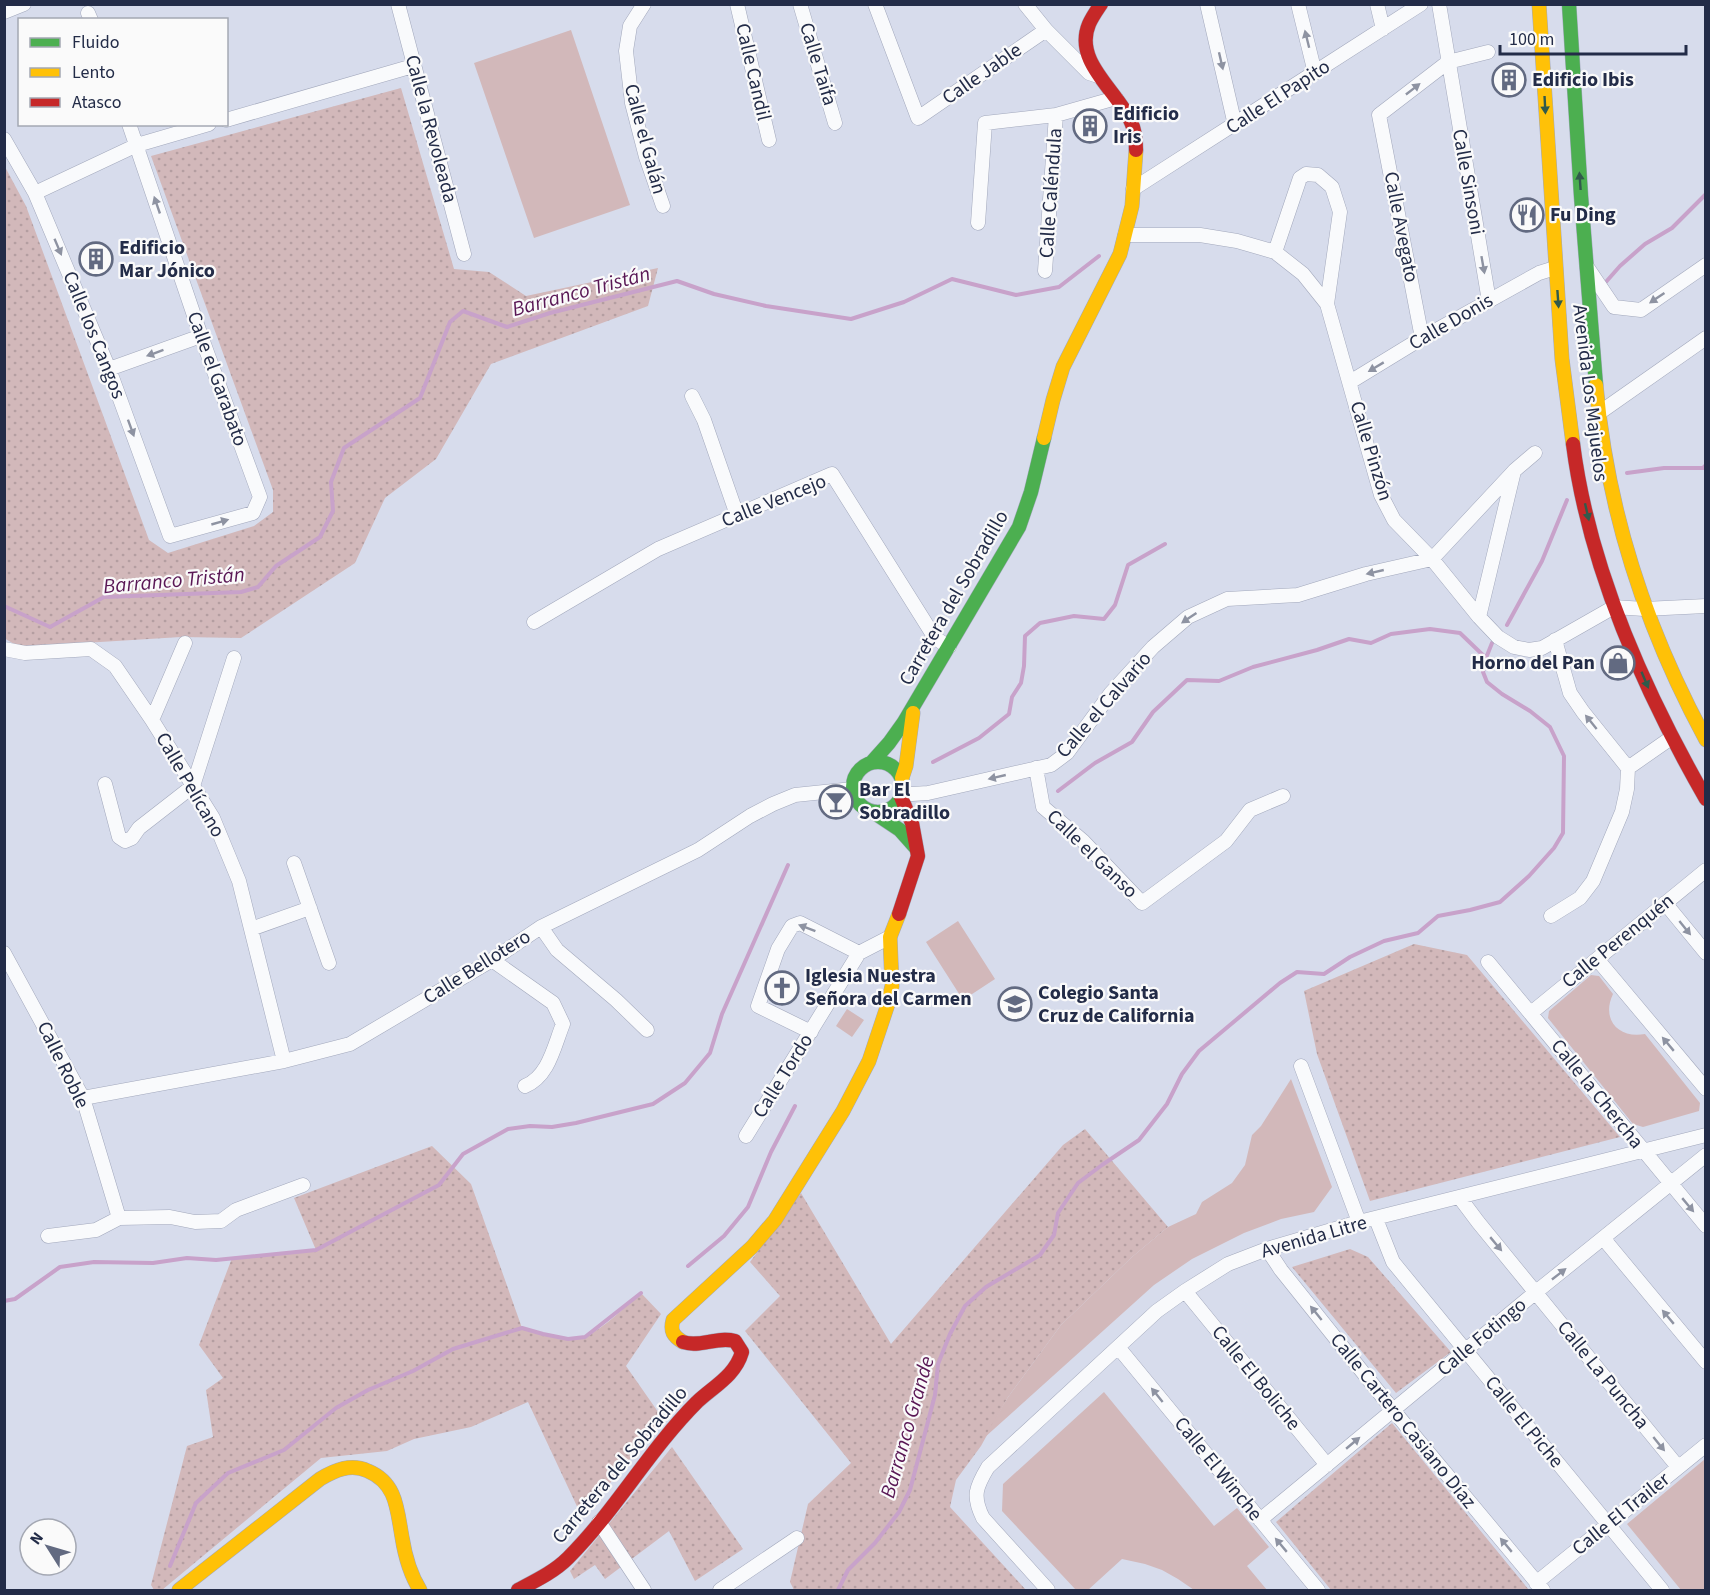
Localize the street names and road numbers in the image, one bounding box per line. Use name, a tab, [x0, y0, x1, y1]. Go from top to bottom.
street label: Calle Taifa	[792, 19, 844, 109]
street label: Calle Candil	[728, 21, 778, 123]
street label: Calle Jable	[937, 36, 1028, 112]
street label: Calle la Revoleada	[398, 52, 464, 206]
street label: Calle El Papito	[1220, 53, 1336, 141]
street label: Calle el Galán	[617, 81, 673, 197]
street label: Calle Caléndula	[1032, 127, 1070, 259]
street label: Calle Sinsoni	[1445, 127, 1491, 237]
street label: Calle Avegato	[1377, 169, 1425, 285]
street label: Calle los Cangos	[56, 267, 132, 403]
street label: Calle Donis	[1404, 287, 1498, 357]
street label: Avenida Los Majuelos	[1565, 303, 1615, 483]
street label: Calle el Garabato	[180, 308, 254, 450]
street label: Calle Pinzón	[1343, 398, 1399, 504]
street label: Calle Vencejo	[717, 467, 831, 535]
street label: Carretera del Sobradillo	[892, 505, 1016, 691]
street label: Calle el Calvario	[1050, 646, 1158, 764]
street label: Calle Pelícano	[149, 727, 231, 843]
street label: Calle el Ganso	[1040, 803, 1144, 905]
street label: Calle Perenquén	[1556, 887, 1680, 995]
street label: Calle Bellotero	[418, 923, 536, 1011]
street label: Calle Roble	[30, 1017, 96, 1113]
street label: Calle Tordo	[746, 1028, 820, 1124]
street label: Calle la Chercha	[1544, 1033, 1650, 1155]
street label: Avenida Litre	[1258, 1208, 1370, 1265]
street label: Calle Fotingo	[1431, 1291, 1533, 1383]
street label: Calle La Puncha	[1550, 1315, 1656, 1435]
street label: Calle El Boliche	[1205, 1320, 1307, 1437]
street label: Calle Cartero Casiano Díaz	[1323, 1327, 1483, 1515]
street label: Calle El Piche	[1478, 1370, 1570, 1474]
street label: Carretera del Sobradillo	[546, 1380, 694, 1550]
street label: Calle El Winche	[1167, 1411, 1269, 1527]
street label: Calle El Trailer	[1566, 1466, 1676, 1562]

